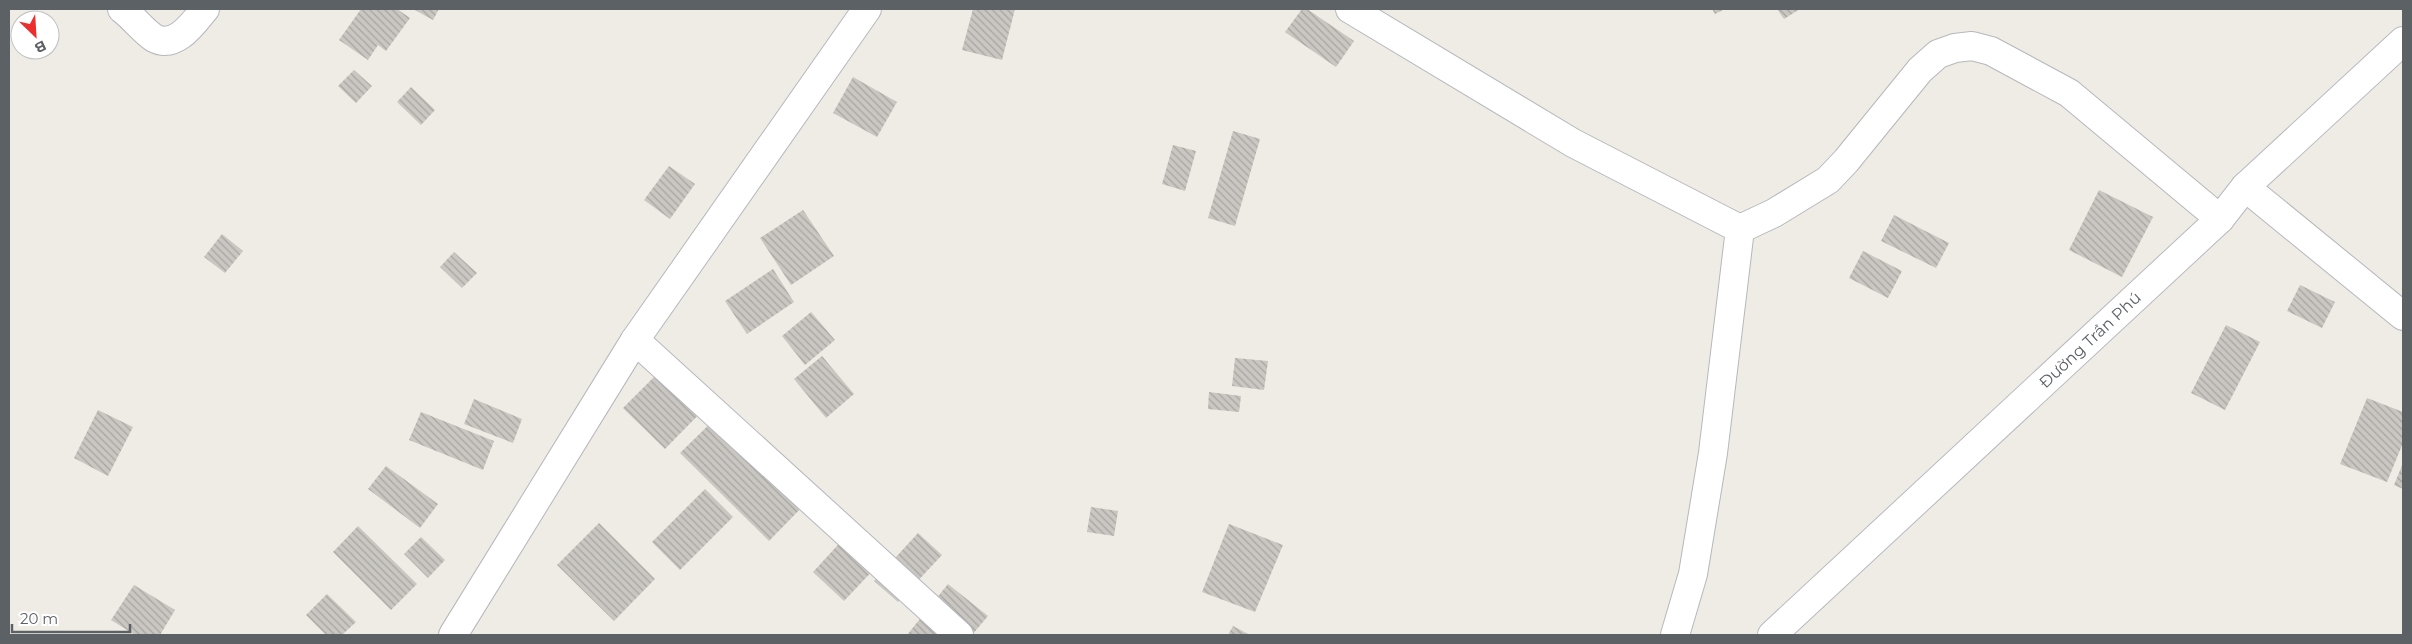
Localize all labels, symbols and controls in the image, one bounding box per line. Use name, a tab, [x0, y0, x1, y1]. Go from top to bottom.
north arrow	[10, 10, 60, 60]
text: B	[32, 36, 49, 57]
street label: Đường Trần Phú	[2035, 288, 2145, 392]
scale bar	[12, 602, 130, 634]
text: 20 m	[20, 609, 58, 628]

